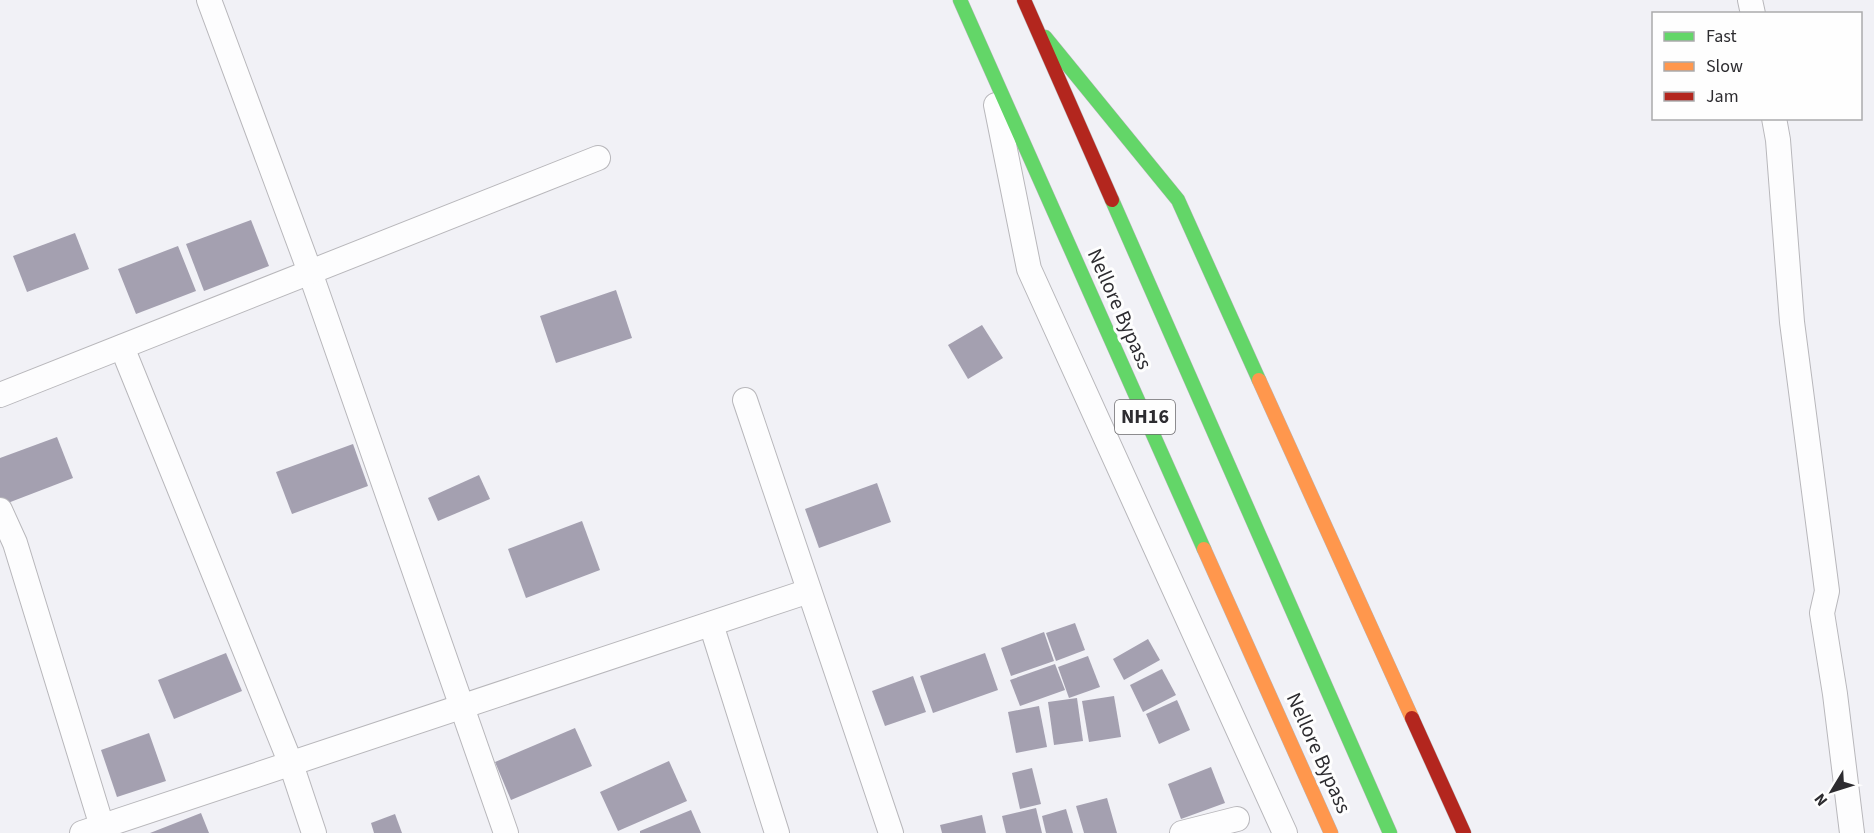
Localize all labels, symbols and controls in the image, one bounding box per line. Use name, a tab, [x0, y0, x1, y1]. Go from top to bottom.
legend	[1652, 12, 1862, 120]
text: Fast	[1706, 24, 1737, 49]
text: Slow	[1706, 54, 1743, 79]
text: Jam	[1706, 84, 1739, 109]
street label: Nellore Bypass	[1080, 244, 1160, 374]
road number: NH16	[1115, 400, 1175, 434]
street label: Nellore Bypass	[1279, 688, 1359, 818]
north arrow	[1802, 761, 1862, 821]
text: N	[1809, 789, 1833, 811]

